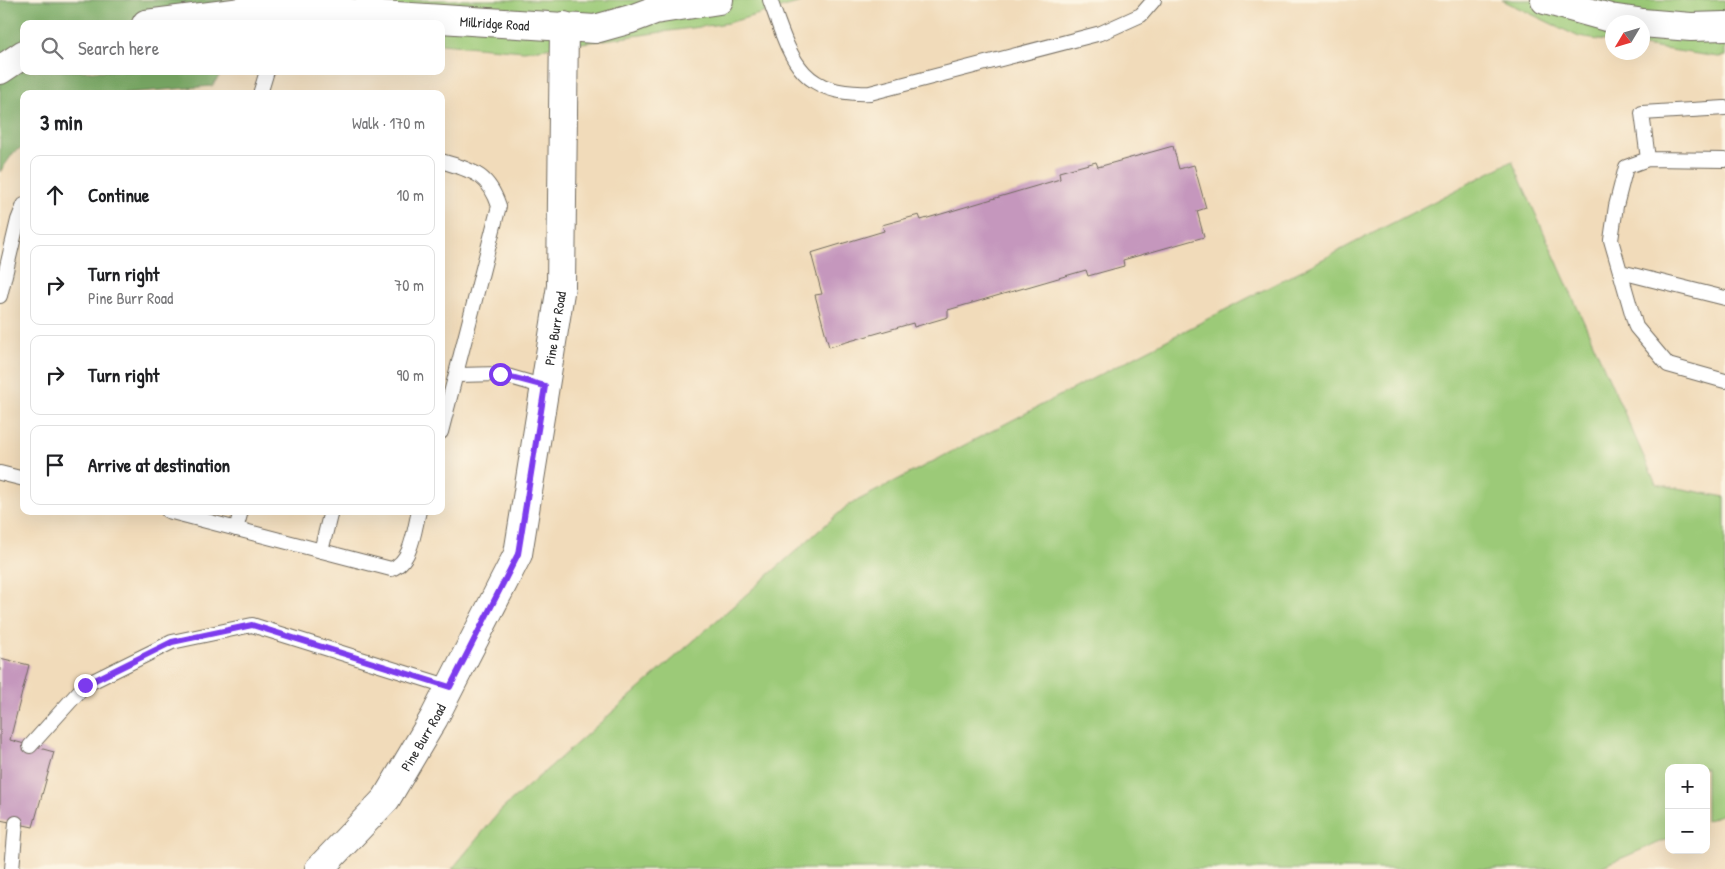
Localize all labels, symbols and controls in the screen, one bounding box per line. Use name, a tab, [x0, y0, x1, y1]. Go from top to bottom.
street label: Millridge Road	[459, 11, 530, 34]
north arrow	[1605, 15, 1650, 60]
search box	[20, 20, 445, 75]
icon: search	[38, 34, 66, 62]
text: Search here	[78, 35, 159, 61]
text: 3 min	[40, 108, 83, 137]
text: Walk · 170 m	[352, 112, 425, 134]
icon: ahead	[41, 181, 69, 209]
text: Continue	[88, 182, 149, 208]
text: 10 m	[396, 184, 424, 206]
text: Turn right	[88, 261, 159, 287]
icon: right	[41, 271, 69, 299]
text: 70 m	[394, 274, 424, 296]
text: Pine Burr Road	[88, 287, 173, 309]
street label: Pine Burr Road	[539, 289, 570, 367]
icon: right	[41, 361, 69, 389]
text: Turn right	[88, 362, 159, 388]
route start	[489, 363, 512, 386]
text: 90 m	[396, 364, 424, 386]
icon: arrive	[41, 451, 69, 479]
text: Arrive at destination	[88, 452, 230, 478]
route end	[74, 674, 97, 697]
street label: Pine Burr Road	[396, 700, 450, 774]
map controls	[1665, 764, 1710, 854]
button: +	[1665, 764, 1710, 809]
button: −	[1665, 809, 1710, 854]

